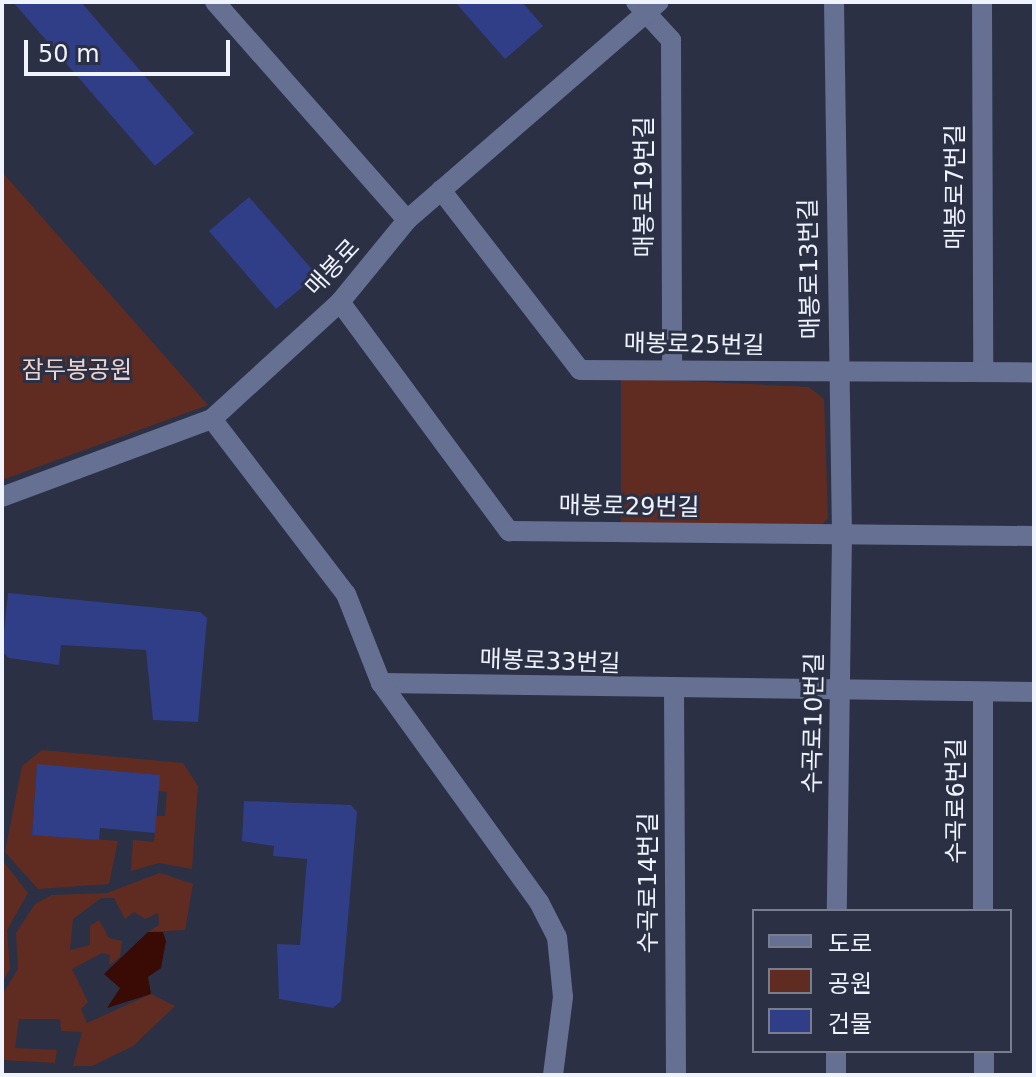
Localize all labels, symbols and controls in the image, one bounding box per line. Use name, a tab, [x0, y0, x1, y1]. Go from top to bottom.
scale bar	[28, 24, 234, 74]
text: 50 m	[38, 40, 100, 68]
street label: 매봉로19번길	[631, 117, 659, 257]
street label: 매봉로7번길	[942, 124, 970, 250]
street label: 매봉로13번길	[794, 198, 826, 340]
street label: 매봉로	[300, 234, 366, 302]
street label: 매봉로25번길	[623, 329, 765, 361]
park label: 잠두봉공원	[22, 357, 132, 385]
street label: 매봉로29번길	[558, 491, 700, 523]
street label: 매봉로33번길	[479, 645, 621, 679]
street label: 수곡로10번길	[798, 652, 830, 794]
street label: 수곡로6번길	[943, 738, 971, 864]
street label: 수곡로14번길	[635, 813, 663, 953]
legend	[752, 909, 1012, 1053]
text: 도로	[828, 930, 872, 958]
text: 공원	[828, 970, 872, 998]
text: 건물	[828, 1010, 872, 1038]

